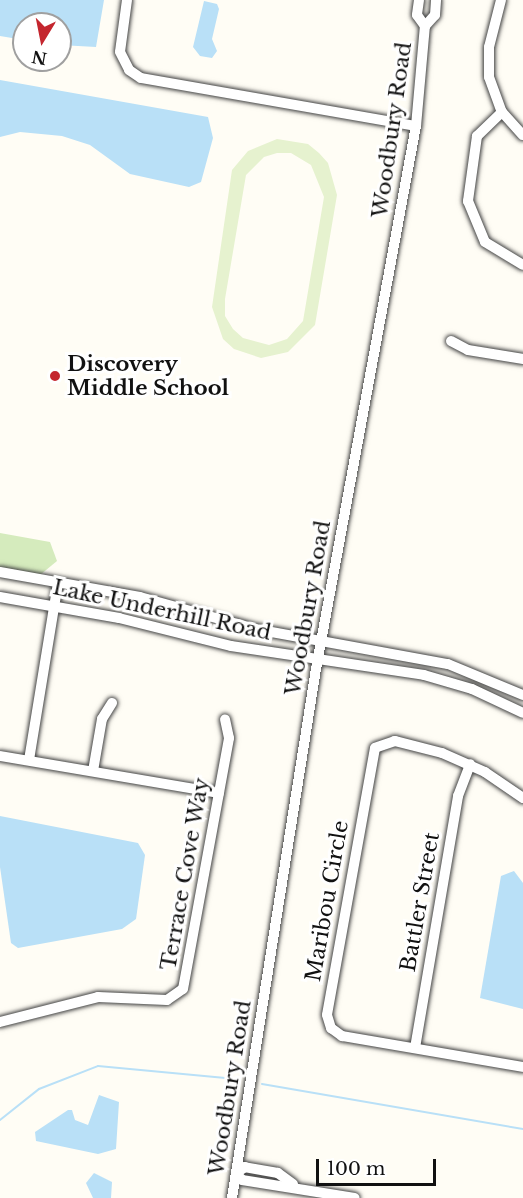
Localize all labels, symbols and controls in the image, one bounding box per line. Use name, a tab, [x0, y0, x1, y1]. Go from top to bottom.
north arrow	[12, 12, 72, 72]
street label: Woodbury Road	[367, 40, 417, 220]
text: N	[30, 47, 48, 69]
place label: Discovery Middle School	[67, 351, 229, 401]
marker: Discovery Middle School	[48, 369, 62, 383]
street label: Woodbury Road	[280, 518, 336, 698]
street label: Lake Underhill Road	[51, 575, 273, 645]
street label: Terrace Cove Way	[156, 775, 214, 973]
street label: Maribou Circle	[300, 818, 354, 984]
street label: Battler Street	[395, 830, 445, 974]
street label: Woodbury Road	[204, 998, 256, 1178]
scale bar	[319, 1147, 439, 1185]
text: 100 m	[327, 1158, 385, 1180]

